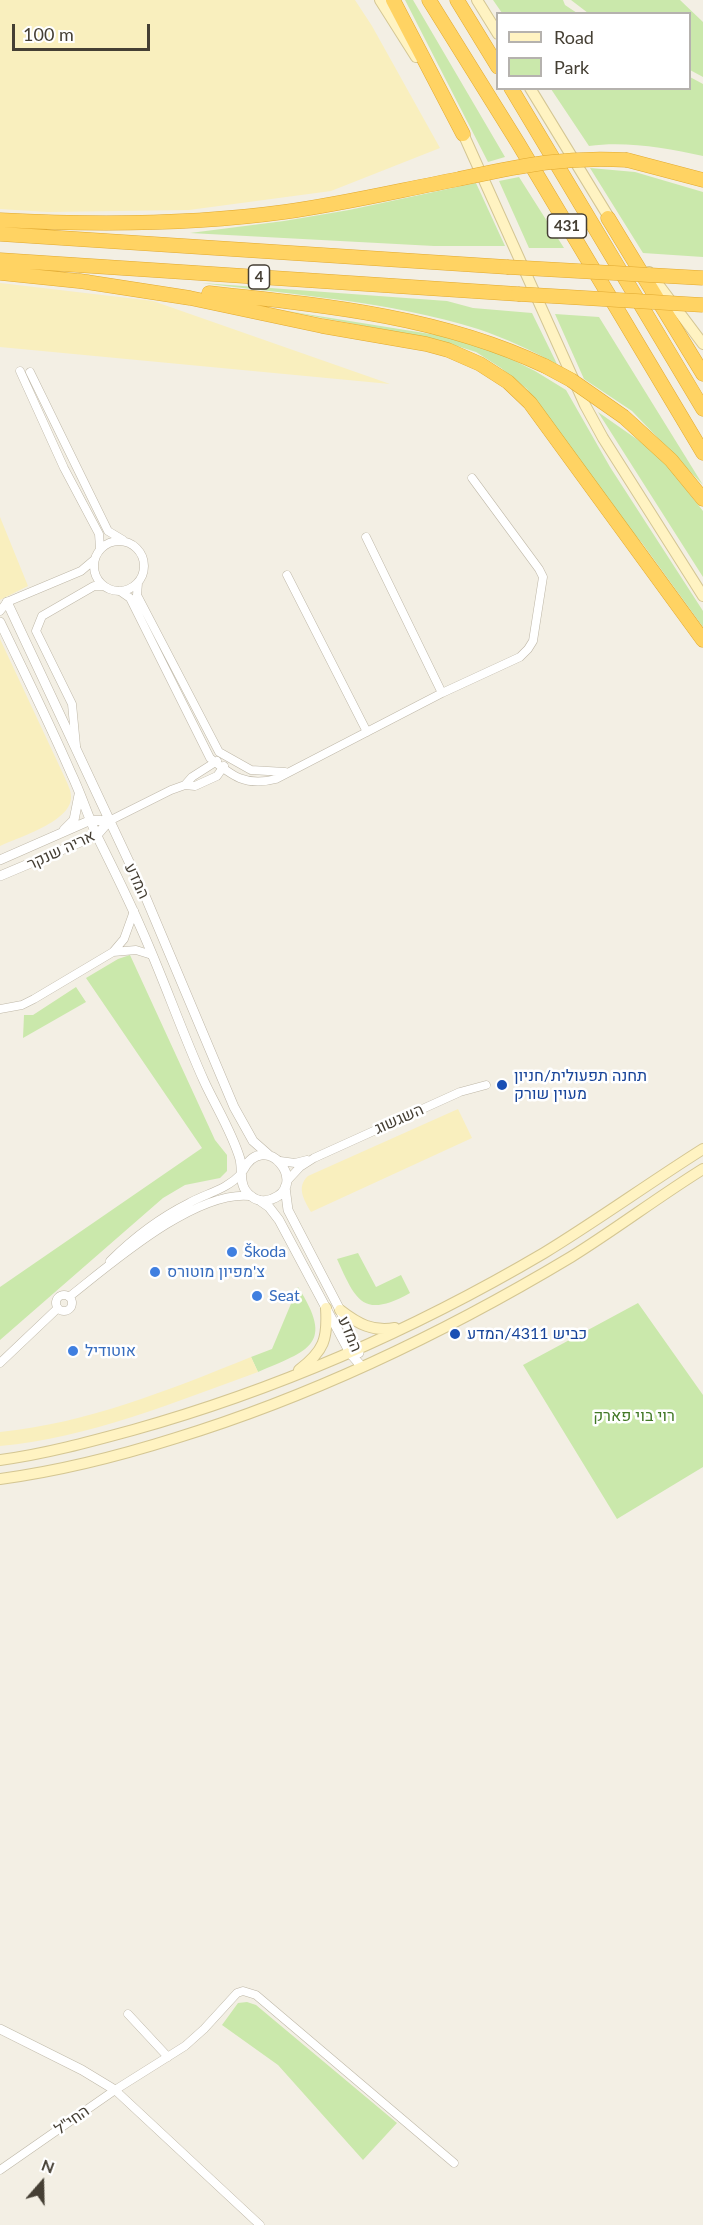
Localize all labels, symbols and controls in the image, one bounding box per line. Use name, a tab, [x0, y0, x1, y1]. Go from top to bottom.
scale bar	[15, 12, 153, 50]
legend	[496, 12, 691, 90]
text: 100 m	[23, 23, 74, 45]
text: Road	[554, 26, 594, 48]
text: Park	[554, 56, 589, 78]
road number: 431	[548, 214, 586, 238]
road number: 4	[248, 265, 270, 289]
street label: אריה שנקר	[24, 826, 98, 874]
street label: המדע	[120, 860, 154, 902]
place label: תחנה תפעולית/חניון מעוין שורק	[514, 1066, 647, 1104]
marker: תחנה תפעולית/חניון מעוין שורק	[495, 1078, 509, 1092]
street label: השגשוג	[371, 1100, 427, 1138]
place label: Škoda	[244, 1242, 286, 1262]
marker: Škoda	[225, 1245, 239, 1259]
place label: צ'מפיון מוטורס	[167, 1262, 265, 1282]
marker: צ'מפיון מוטורס	[148, 1265, 162, 1279]
place label: Seat	[269, 1286, 300, 1306]
marker: Seat	[250, 1289, 264, 1303]
street label: המדע	[334, 1313, 366, 1355]
place label: כביש 4311/המדע	[467, 1324, 587, 1344]
marker: כביש 4311/המדע	[448, 1327, 462, 1341]
place label: אוטודיל	[85, 1341, 136, 1361]
marker: אוטודיל	[66, 1344, 80, 1358]
park label: רוי בוי פארק	[593, 1406, 675, 1426]
street label: החי"ל	[51, 2101, 93, 2139]
north arrow	[12, 2153, 72, 2213]
text: N	[39, 2155, 57, 2177]

